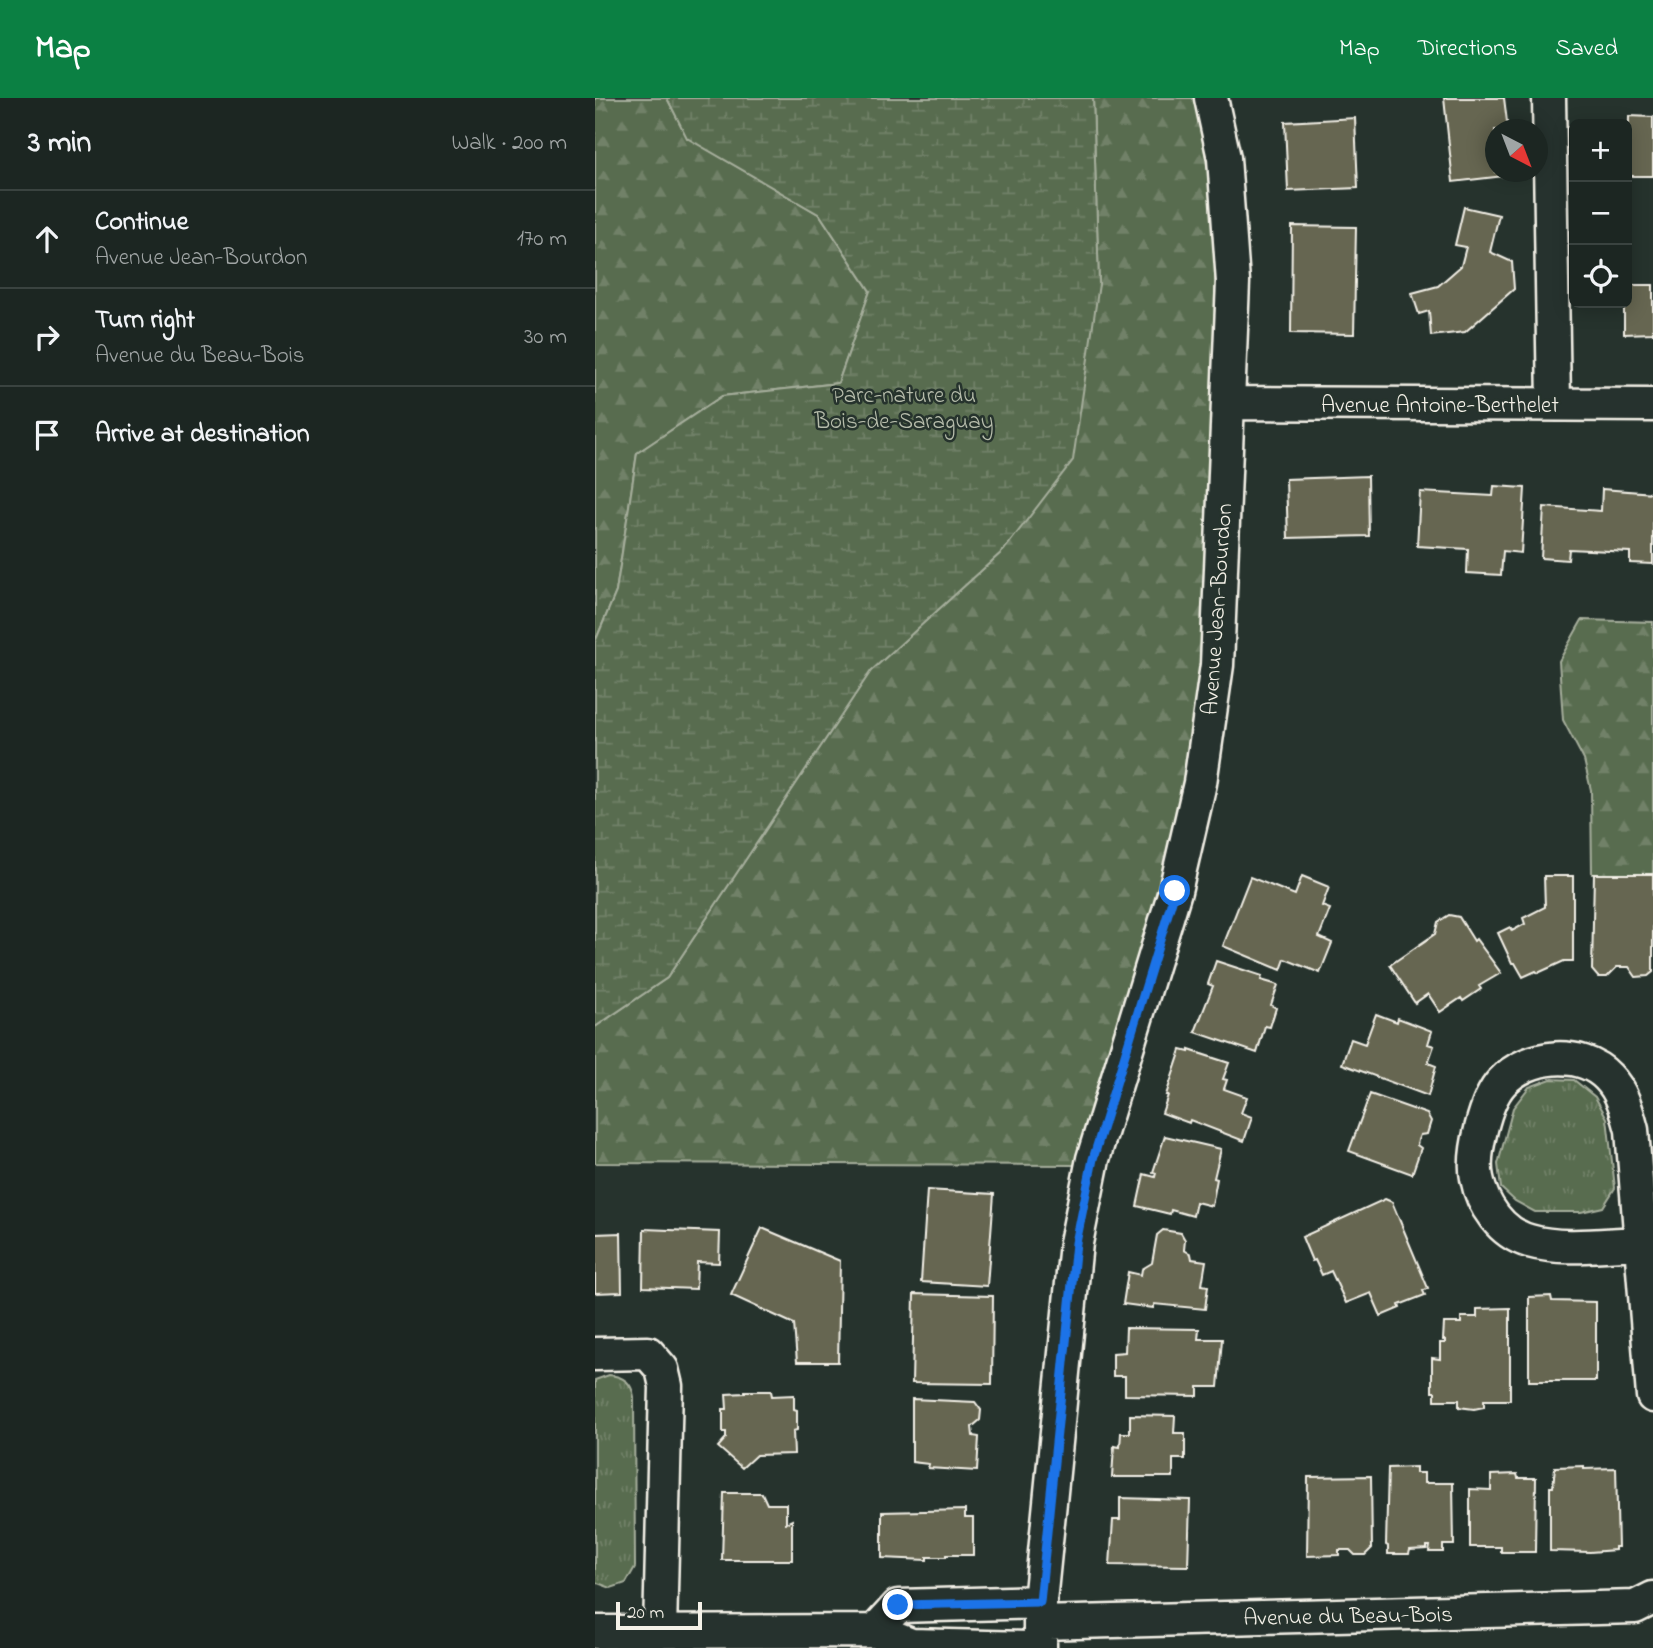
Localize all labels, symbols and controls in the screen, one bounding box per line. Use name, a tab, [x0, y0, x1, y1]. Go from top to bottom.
text: Map	[35, 25, 91, 73]
text: Map	[1339, 32, 1380, 67]
text: Directions	[1418, 32, 1517, 67]
text: Saved	[1555, 32, 1618, 67]
north arrow	[1485, 119, 1548, 182]
map controls	[1569, 119, 1632, 308]
button: +	[1569, 119, 1632, 182]
text: 3 min	[28, 122, 91, 166]
text: Walk · 200 m	[452, 127, 567, 160]
button: −	[1569, 182, 1632, 245]
text: Continue	[95, 204, 188, 242]
icon: ahead	[28, 220, 66, 258]
text: 170 m	[517, 223, 567, 256]
text: Avenue Jean-Bourdon	[95, 242, 307, 275]
button: locate	[1569, 245, 1632, 308]
text: Turn right	[95, 302, 195, 340]
icon: right	[28, 318, 66, 356]
text: 30 m	[524, 321, 567, 354]
text: Avenue du Beau-Bois	[95, 340, 304, 373]
park label: Parc-nature du Bois-de-Saraguay	[813, 380, 994, 441]
street label: Avenue Antoine-Berthelet	[1321, 390, 1559, 423]
icon: arrive	[28, 416, 66, 454]
text: Arrive at destination	[95, 416, 310, 454]
street label: Avenue Jean-Bourdon	[1195, 502, 1242, 716]
route start	[1159, 875, 1190, 906]
route end	[882, 1589, 913, 1620]
scale bar	[616, 1599, 702, 1631]
street label: Avenue du Beau-Bois	[1243, 1599, 1453, 1636]
text: 20 m	[627, 1600, 664, 1627]

